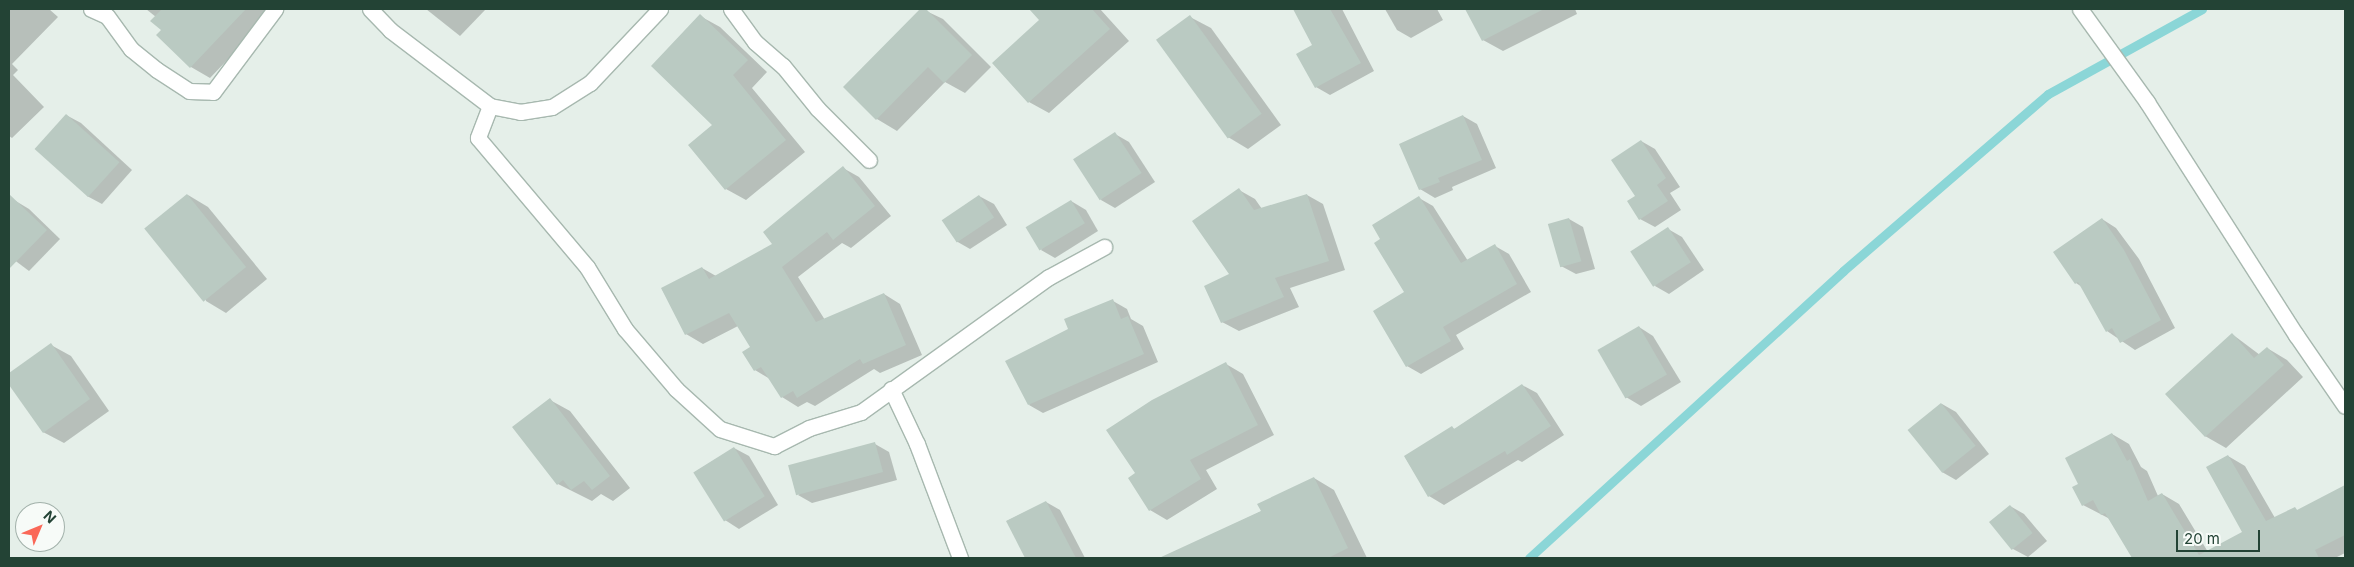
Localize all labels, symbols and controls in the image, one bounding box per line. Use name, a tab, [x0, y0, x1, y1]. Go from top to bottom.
north arrow	[15, 502, 65, 552]
text: N	[40, 507, 60, 527]
scale bar	[2179, 520, 2263, 552]
text: 20 m	[2184, 529, 2220, 548]

